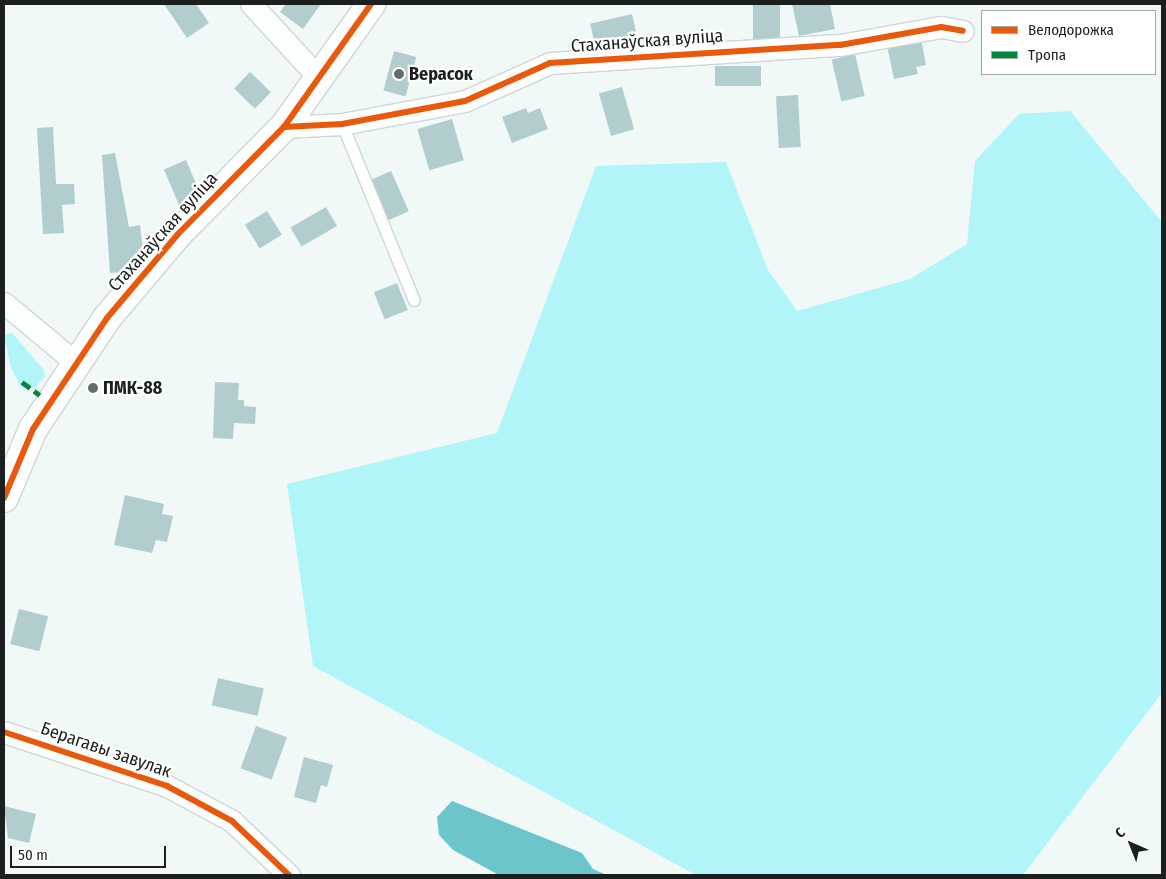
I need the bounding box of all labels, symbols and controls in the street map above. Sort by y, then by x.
legend [981,10,1156,75]
text: Велодорожка [1028,21,1114,39]
street label: Стаханаўская вуліца [570,25,724,57]
text: Тропа [1028,46,1066,64]
place label: Верасок [409,63,473,85]
marker: Верасок [393,68,405,80]
street label: Стаханаўская вуліца [104,168,222,296]
place label: ПМК-88 [103,377,162,399]
marker: ПМК-88 [87,382,99,394]
street label: Берагавы завулак [38,718,174,782]
north arrow [1106,819,1156,869]
text: С [1112,824,1129,842]
scale bar [12,836,169,868]
text: 50 m [18,846,48,864]

